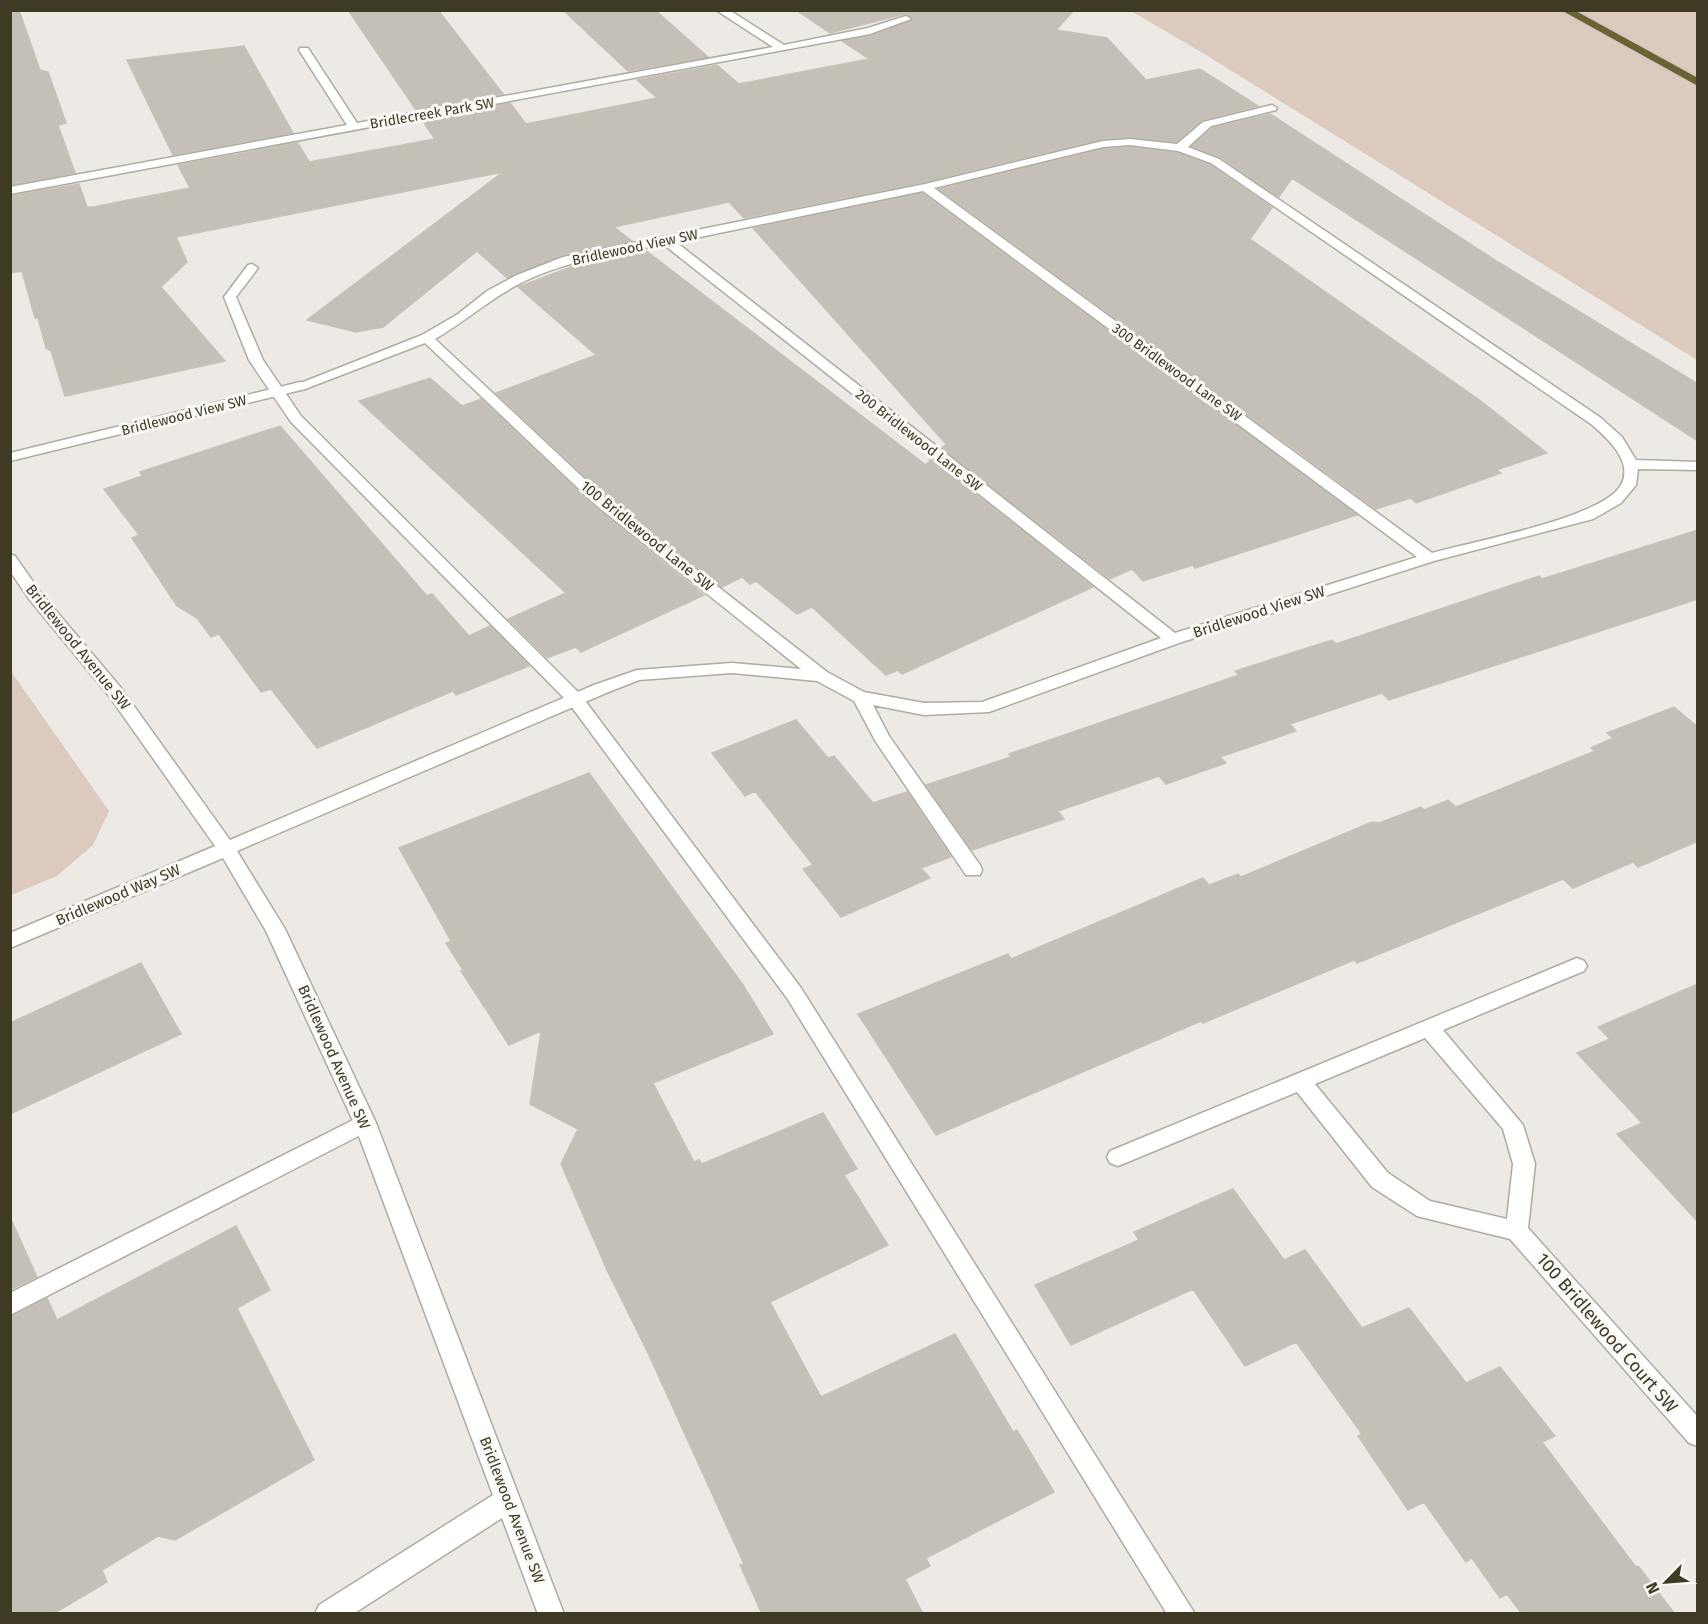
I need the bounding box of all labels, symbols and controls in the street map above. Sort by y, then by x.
street label: Bridlecreek Park SW [369,94,496,133]
street label: Bridlewood View SW [570,226,700,269]
street label: 300 Bridlewood Lane SW [1109,320,1245,425]
street label: 200 Bridlewood Lane SW [852,386,986,495]
street label: Bridlewood View SW [120,392,249,439]
street label: 100 Bridlewood Lane SW [577,477,718,596]
street label: Bridlewood Avenue SW [22,581,134,714]
street label: Bridlewood View SW [1191,582,1328,642]
street label: Bridlewood Way SW [53,860,184,929]
street label: Bridlewood Avenue SW [294,982,374,1132]
street label: 100 Bridlewood Court SW [1532,1249,1682,1417]
street label: Bridlewood Avenue SW [476,1434,549,1587]
north arrow [1636,1552,1696,1612]
text: N [1642,1579,1664,1597]

